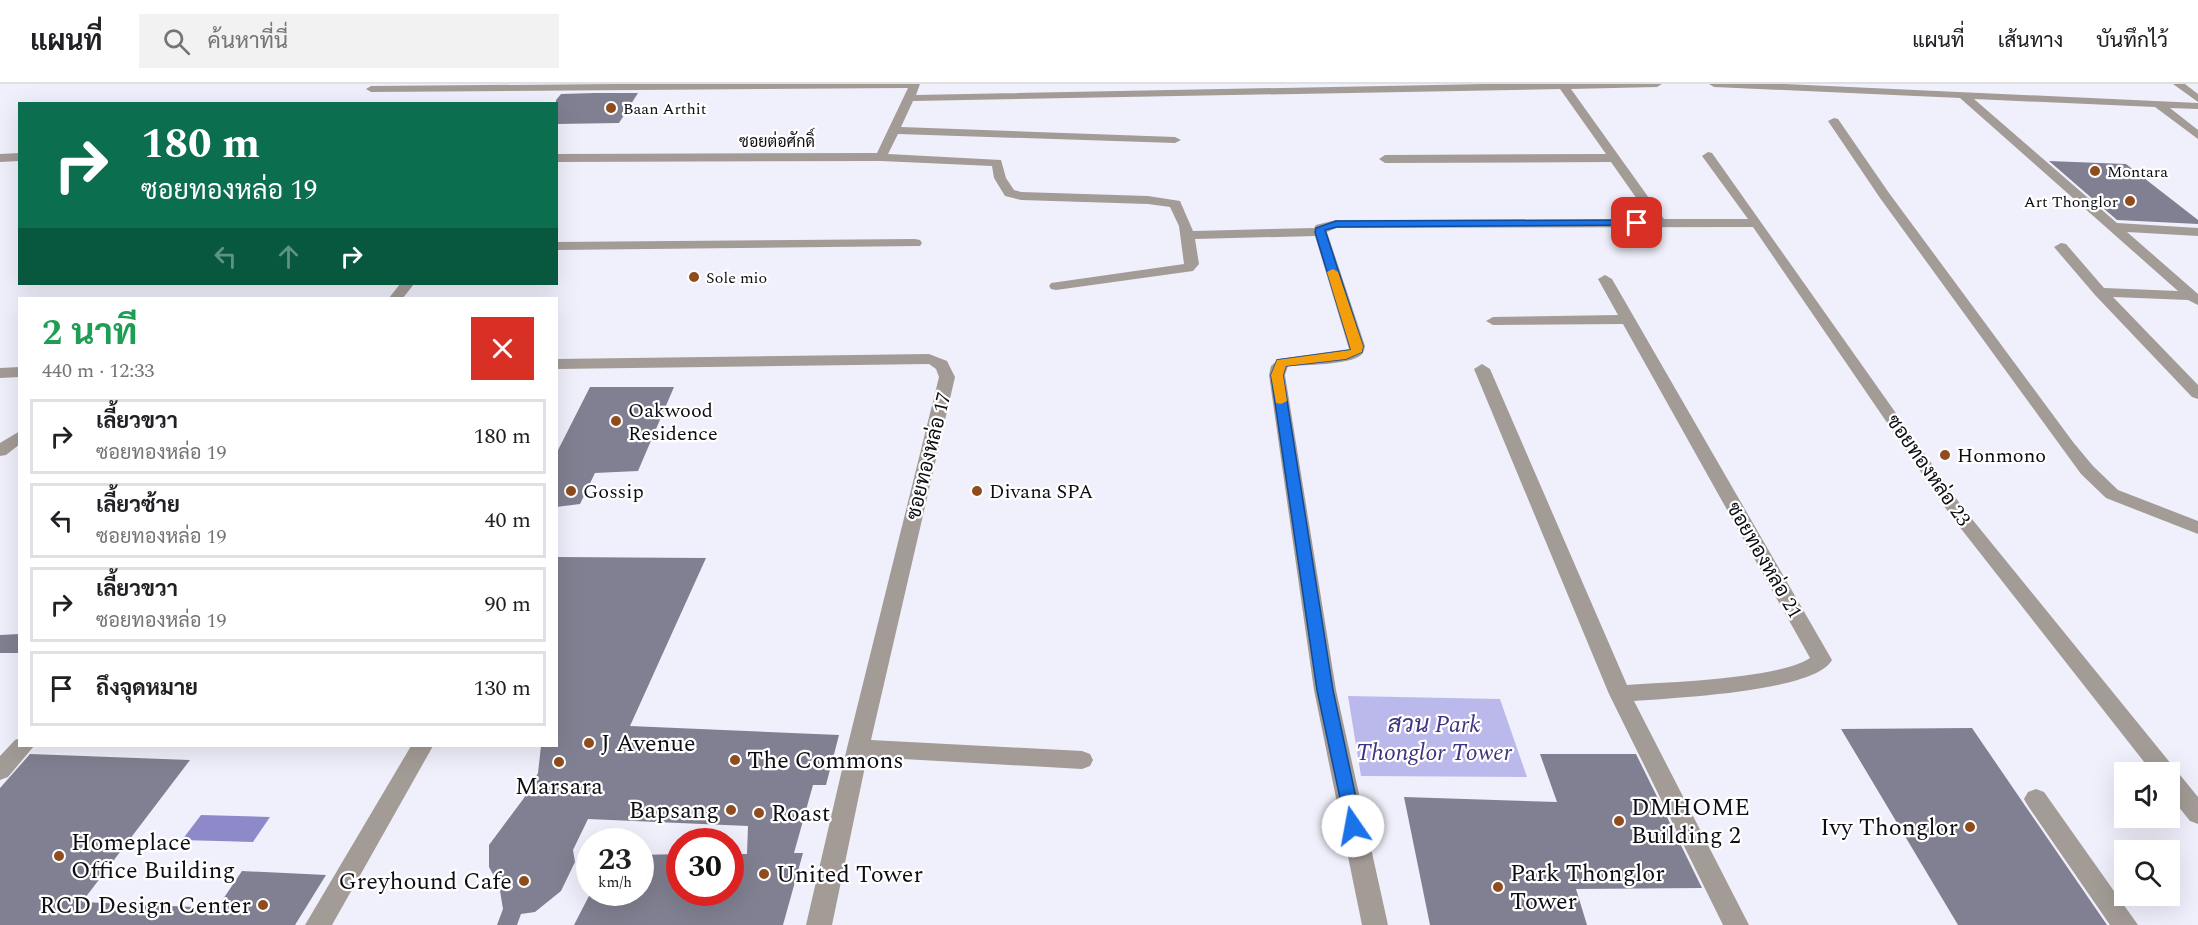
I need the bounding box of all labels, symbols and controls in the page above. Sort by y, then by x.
search box [139,14,559,68]
text: แผนที่ [30,20,103,63]
icon: search [160,25,193,58]
text: ค้นหาที่นี่ [208,25,288,58]
text: แผนที่ [1912,25,1965,57]
text: เส้นทาง [1998,25,2063,57]
text: บันทึกไว้ [2096,25,2168,57]
place label: Baan Arthit [623,97,707,121]
marker: Baan Arthit [604,101,618,115]
text: 180 m [141,113,260,176]
icon: right [42,126,120,204]
street label: ซอยต่อศักดิ์ [739,127,815,154]
place label: Montara [2107,160,2168,184]
marker: Montara [2088,164,2102,178]
text: ซอยทองหล่อ 19 [141,170,317,212]
place label: Art Thonglor [2024,190,2118,214]
marker: Art Thonglor [2123,194,2137,208]
pin [1611,197,1662,248]
icon: arrive [1620,206,1653,239]
icon: left [209,240,242,273]
icon: ahead [272,240,305,273]
icon: right [335,240,368,273]
place label: Sole mio [706,266,767,290]
marker: Sole mio [687,270,701,284]
text: 2 นาที [42,306,137,361]
button: close [471,317,534,380]
text: 440 m · 12:33 [42,356,154,386]
street label: ซอยทองหล่อ 17 [899,389,959,523]
place label: Oakwood Residence [628,396,718,449]
text: เลี้ยวขวา [96,405,178,438]
street label: ซอยทองหล่อ 23 [1878,409,1978,533]
marker: Oakwood Residence [609,414,623,428]
icon: right [45,420,78,453]
text: 180 m [474,420,531,453]
text: ซอยทองหล่อ 19 [96,438,227,468]
place label: Honmono [1957,441,2046,471]
marker: Honmono [1938,448,1952,462]
place label: Gossip [583,477,644,507]
place label: Divana SPA [989,477,1093,507]
marker: Gossip [564,484,578,498]
marker: Divana SPA [970,484,984,498]
text: เลี้ยวซ้าย [96,489,180,522]
street label: ซอยทองหล่อ 21 [1719,496,1810,625]
icon: left [45,504,78,537]
text: 40 m [485,504,531,537]
text: ซอยทองหล่อ 19 [96,522,227,552]
text: เลี้ยวขวา [96,573,178,606]
icon: right [45,588,78,621]
text: 90 m [485,588,531,621]
text: ซอยทองหล่อ 19 [96,606,227,636]
icon: arrive [45,672,78,705]
text: ถึงจุดหมาย [96,672,198,705]
text: 130 m [474,672,531,705]
park label: สวน Park Thonglor Tower [1356,707,1513,771]
place label: J Avenue [601,726,696,762]
marker: J Avenue [582,736,596,750]
place label: The Commons [747,743,904,779]
marker: The Commons [728,753,742,767]
marker: Marsara [552,755,566,769]
map controls [2114,762,2180,906]
button: sound [2114,762,2180,828]
place label: Marsara [515,769,603,805]
place label: DMHOME Building 2 [1631,790,1750,854]
place label: Bapsang [629,793,719,829]
position arrow [1321,794,1385,858]
place label: Roast [771,796,830,832]
marker: Bapsang [724,803,738,817]
marker: Roast [752,806,766,820]
place label: Ivy Thonglor [1820,810,1958,846]
marker: DMHOME Building 2 [1612,814,1626,828]
marker: Ivy Thonglor [1963,820,1977,834]
place label: Homeplace Office Building [71,825,235,889]
speed limit sign: 30 [666,828,744,906]
text: 23 [598,837,632,883]
button: search [2114,840,2180,906]
marker: Homeplace Office Building [52,849,66,863]
place label: Park Thonglor Tower [1510,856,1665,920]
place label: United Tower [776,857,923,893]
place label: Greyhound Cafe [338,864,512,900]
marker: United Tower [757,867,771,881]
text: km/h [598,871,632,894]
marker: Greyhound Cafe [517,874,531,888]
marker: Park Thonglor Tower [1491,880,1505,894]
place label: RCD Design Center [40,888,251,924]
marker: RCD Design Center [256,898,270,912]

